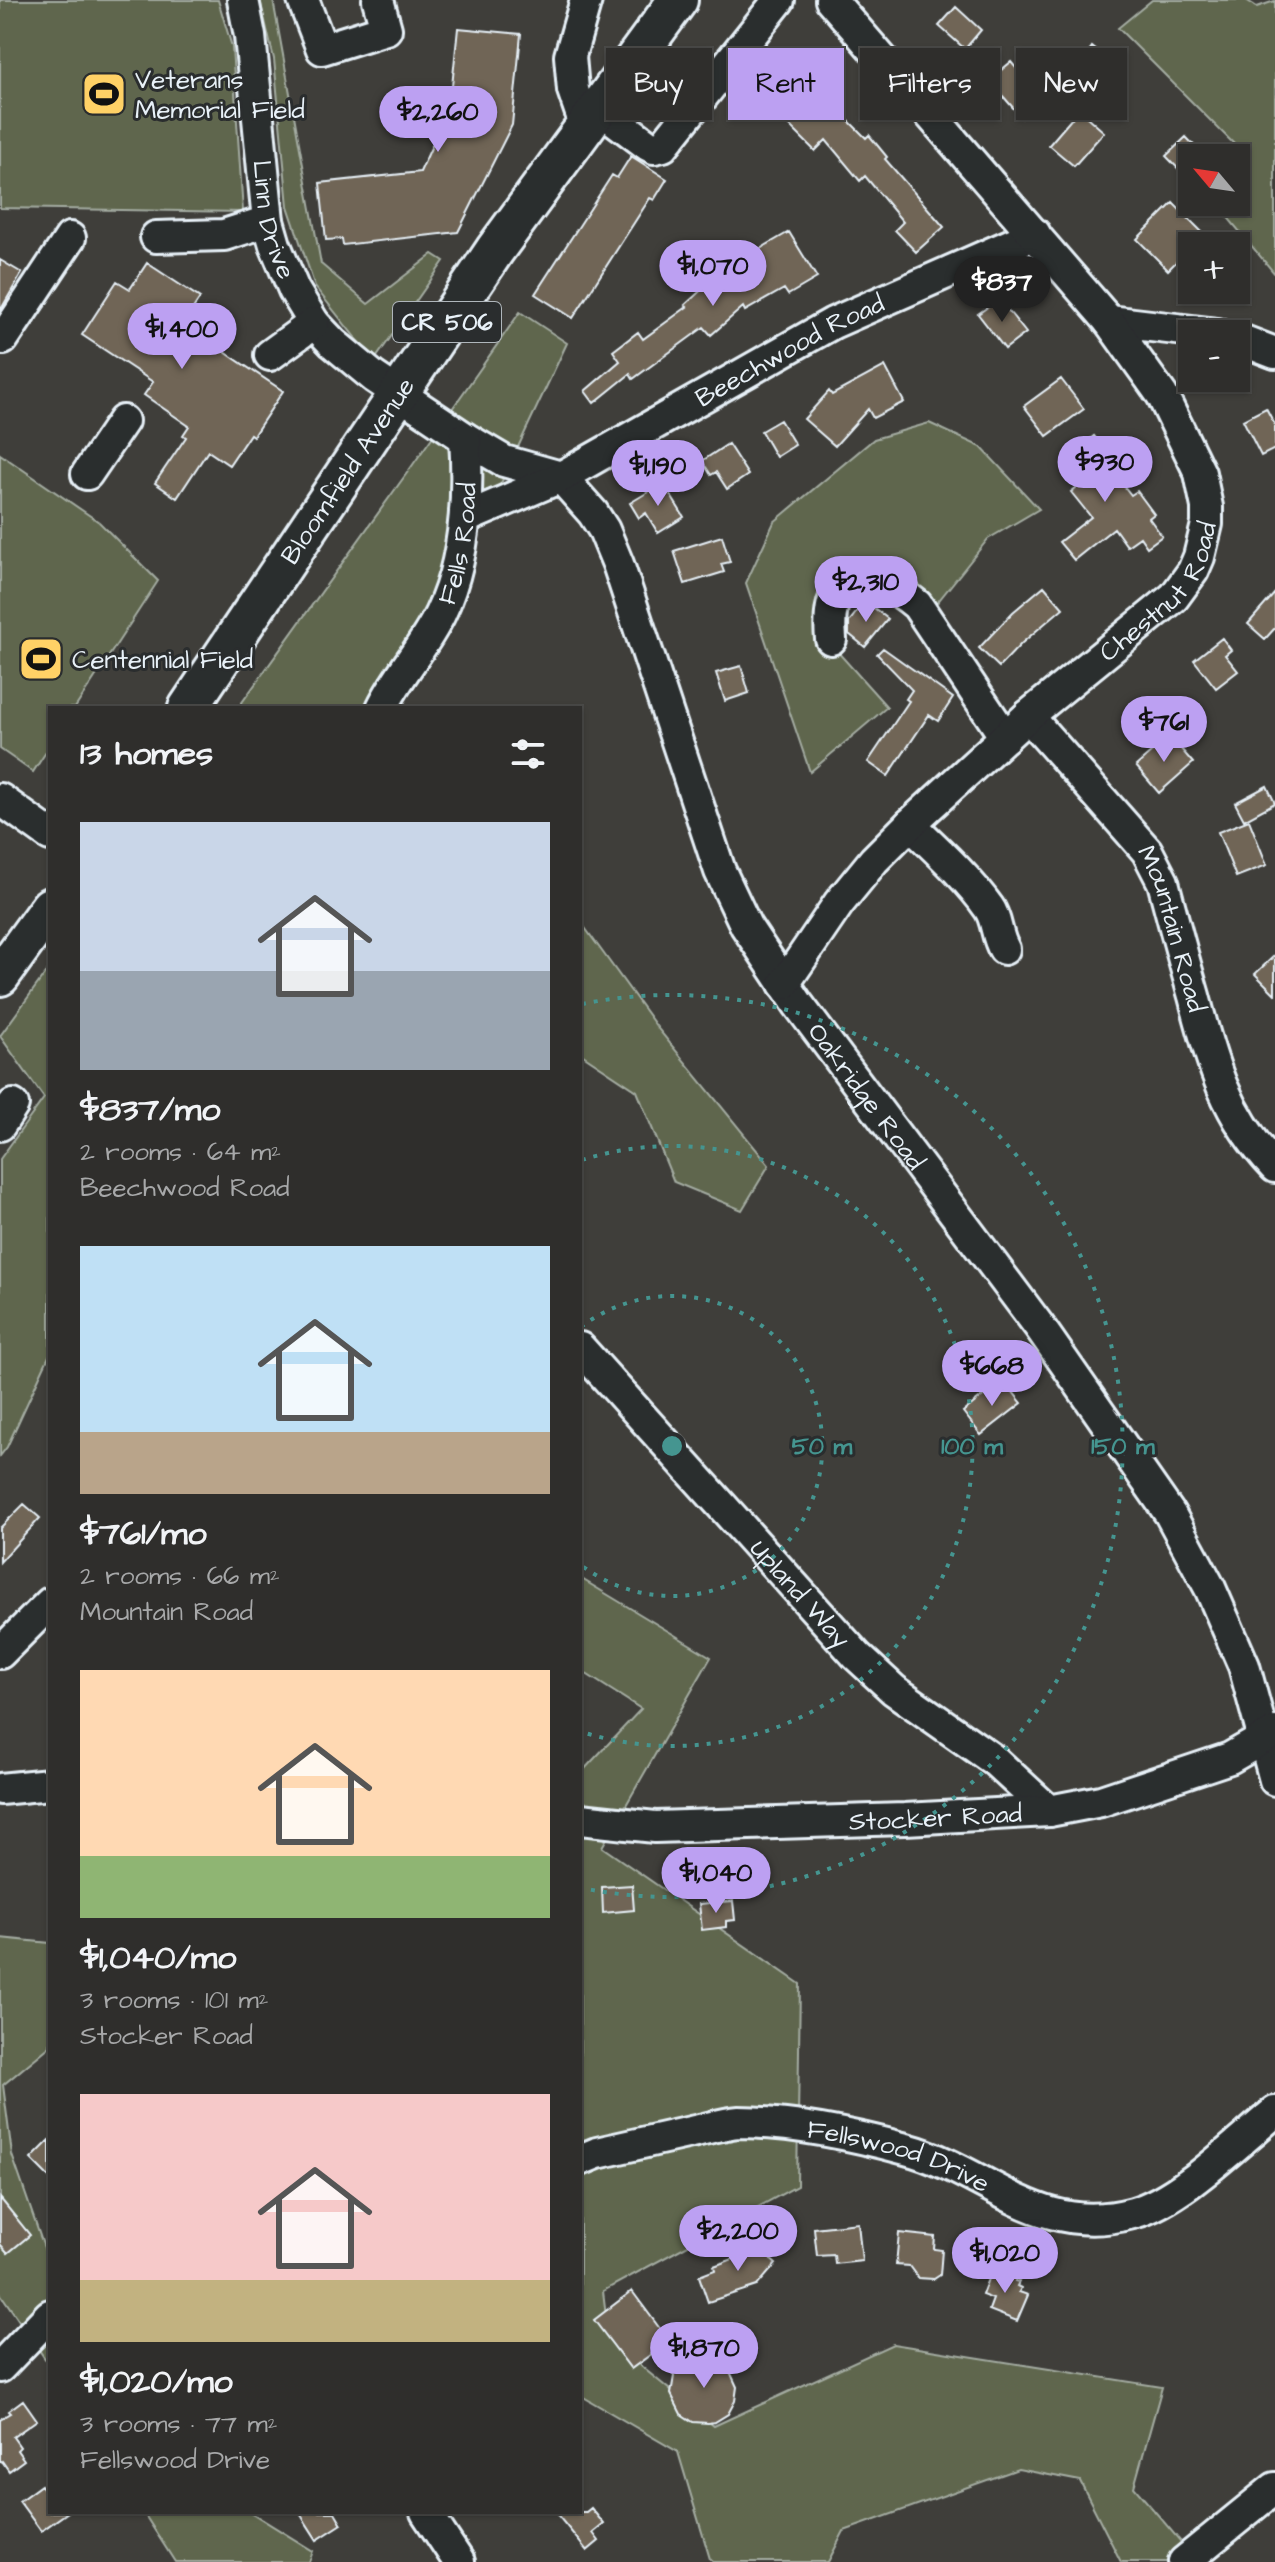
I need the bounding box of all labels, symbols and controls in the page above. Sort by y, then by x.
chip: Buy [606,48,712,120]
chip: Rent [728,48,844,120]
chip: Filters [860,48,1000,120]
chip: New [1016,48,1127,120]
place label: Veterans Memorial Field [135,62,305,128]
sports icon: Veterans Memorial Field [80,70,128,118]
pin: $2,260 [373,86,503,154]
text: $2,260 [397,94,479,130]
north arrow [1178,144,1250,216]
map controls [1178,144,1250,392]
street label: Linn Drive [243,159,304,285]
button: + [1178,232,1250,304]
pin: $1,070 [648,240,778,308]
text: $1,070 [677,248,749,284]
pin: $837 [955,256,1049,324]
text: $837 [972,264,1032,300]
street label: Beechwood Road [689,286,890,416]
road number: CR 506 [393,302,501,342]
pin: $1,400 [117,303,247,371]
text: $1,400 [146,311,218,347]
button: − [1178,320,1250,392]
street label: Bloomfield Avenue [272,370,424,572]
pin: $930 [1058,436,1152,504]
pin: $1,190 [593,440,723,508]
text: $930 [1076,444,1134,480]
text: $1,190 [630,448,686,484]
street label: Fells Road [429,482,485,610]
street label: Chestnut Road [1092,518,1226,670]
pin: $2,310 [801,556,931,624]
text: $2,310 [833,564,899,600]
sports icon: Centennial Field [17,635,65,683]
place label: Centennial Field [72,642,253,678]
pin: $761 [1117,696,1211,764]
text: $761 [1139,704,1189,740]
text: 13 homes [80,730,213,778]
icon: filters [506,732,550,776]
street label: Mountain Road [1128,839,1214,1016]
icon: home [243,874,387,1018]
street label: Oakridge Road [799,1015,933,1178]
text: $837/mo [80,1086,220,1134]
text: 2 rooms · 64 m² [80,1134,281,1170]
text: Beechwood Road [80,1170,290,1206]
icon: home [243,1298,387,1442]
pin: $668 [945,1340,1039,1408]
text: $668 [960,1348,1024,1384]
text: 50 m [792,1430,853,1464]
text: 100 m [941,1430,1003,1464]
text: 150 m [1091,1430,1155,1464]
centre of rings [658,1432,686,1460]
text: $761/mo [80,1510,207,1558]
street label: Upland Way [741,1532,858,1658]
text: 2 rooms · 66 m² [80,1558,280,1594]
text: Mountain Road [80,1594,253,1630]
icon: home [243,1722,387,1866]
street label: Stocker Road [848,1796,1023,1840]
pin: $1,040 [651,1847,781,1915]
text: $1,040 [680,1855,752,1891]
text: $1,040/mo [80,1934,236,1982]
text: 3 rooms · 101 m² [80,1982,268,2018]
text: Stocker Road [80,2018,253,2054]
street label: Fellswood Drive [805,2111,996,2202]
icon: home [243,2146,387,2290]
pin: $2,200 [673,2205,803,2273]
text: $2,200 [697,2213,779,2249]
pin: $1,020 [940,2227,1070,2295]
text: $1,020 [970,2235,1040,2271]
pin: $1,870 [639,2322,769,2390]
text: $1,870 [668,2330,740,2366]
text: $1,020/mo [80,2358,233,2406]
text: 3 rooms · 77 m² [80,2406,277,2442]
text: Fellswood Drive [80,2442,270,2478]

